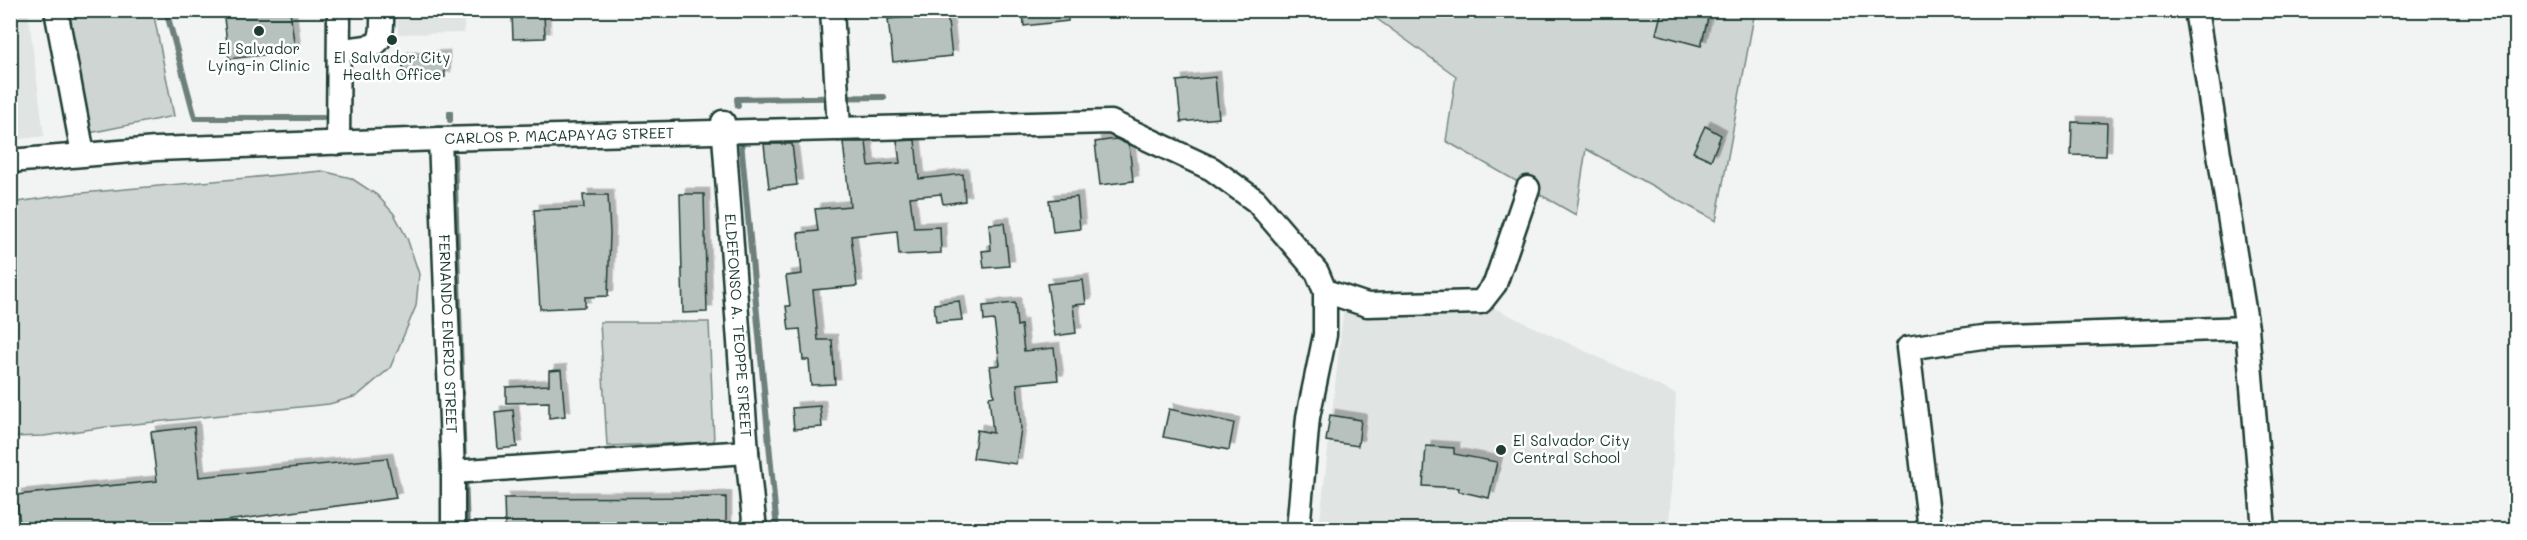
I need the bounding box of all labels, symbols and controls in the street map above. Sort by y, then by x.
marker: El Salvador Lying-in Clinic [252,24,266,38]
marker: El Salvador City Health Office [385,33,399,47]
place label: El Salvador Lying-in Clinic [208,38,310,75]
place label: El Salvador City Health Office [334,47,450,84]
street label: CARLOS P. MACAPAYAG STREET [444,122,674,148]
street label: ELDEFONSO A. TEOPPE STREET [721,213,757,438]
street label: FERNANDO ENERIO STREET [435,234,462,434]
place label: El Salvador City Central School [1513,430,1630,467]
marker: El Salvador City Central School [1494,443,1508,457]

